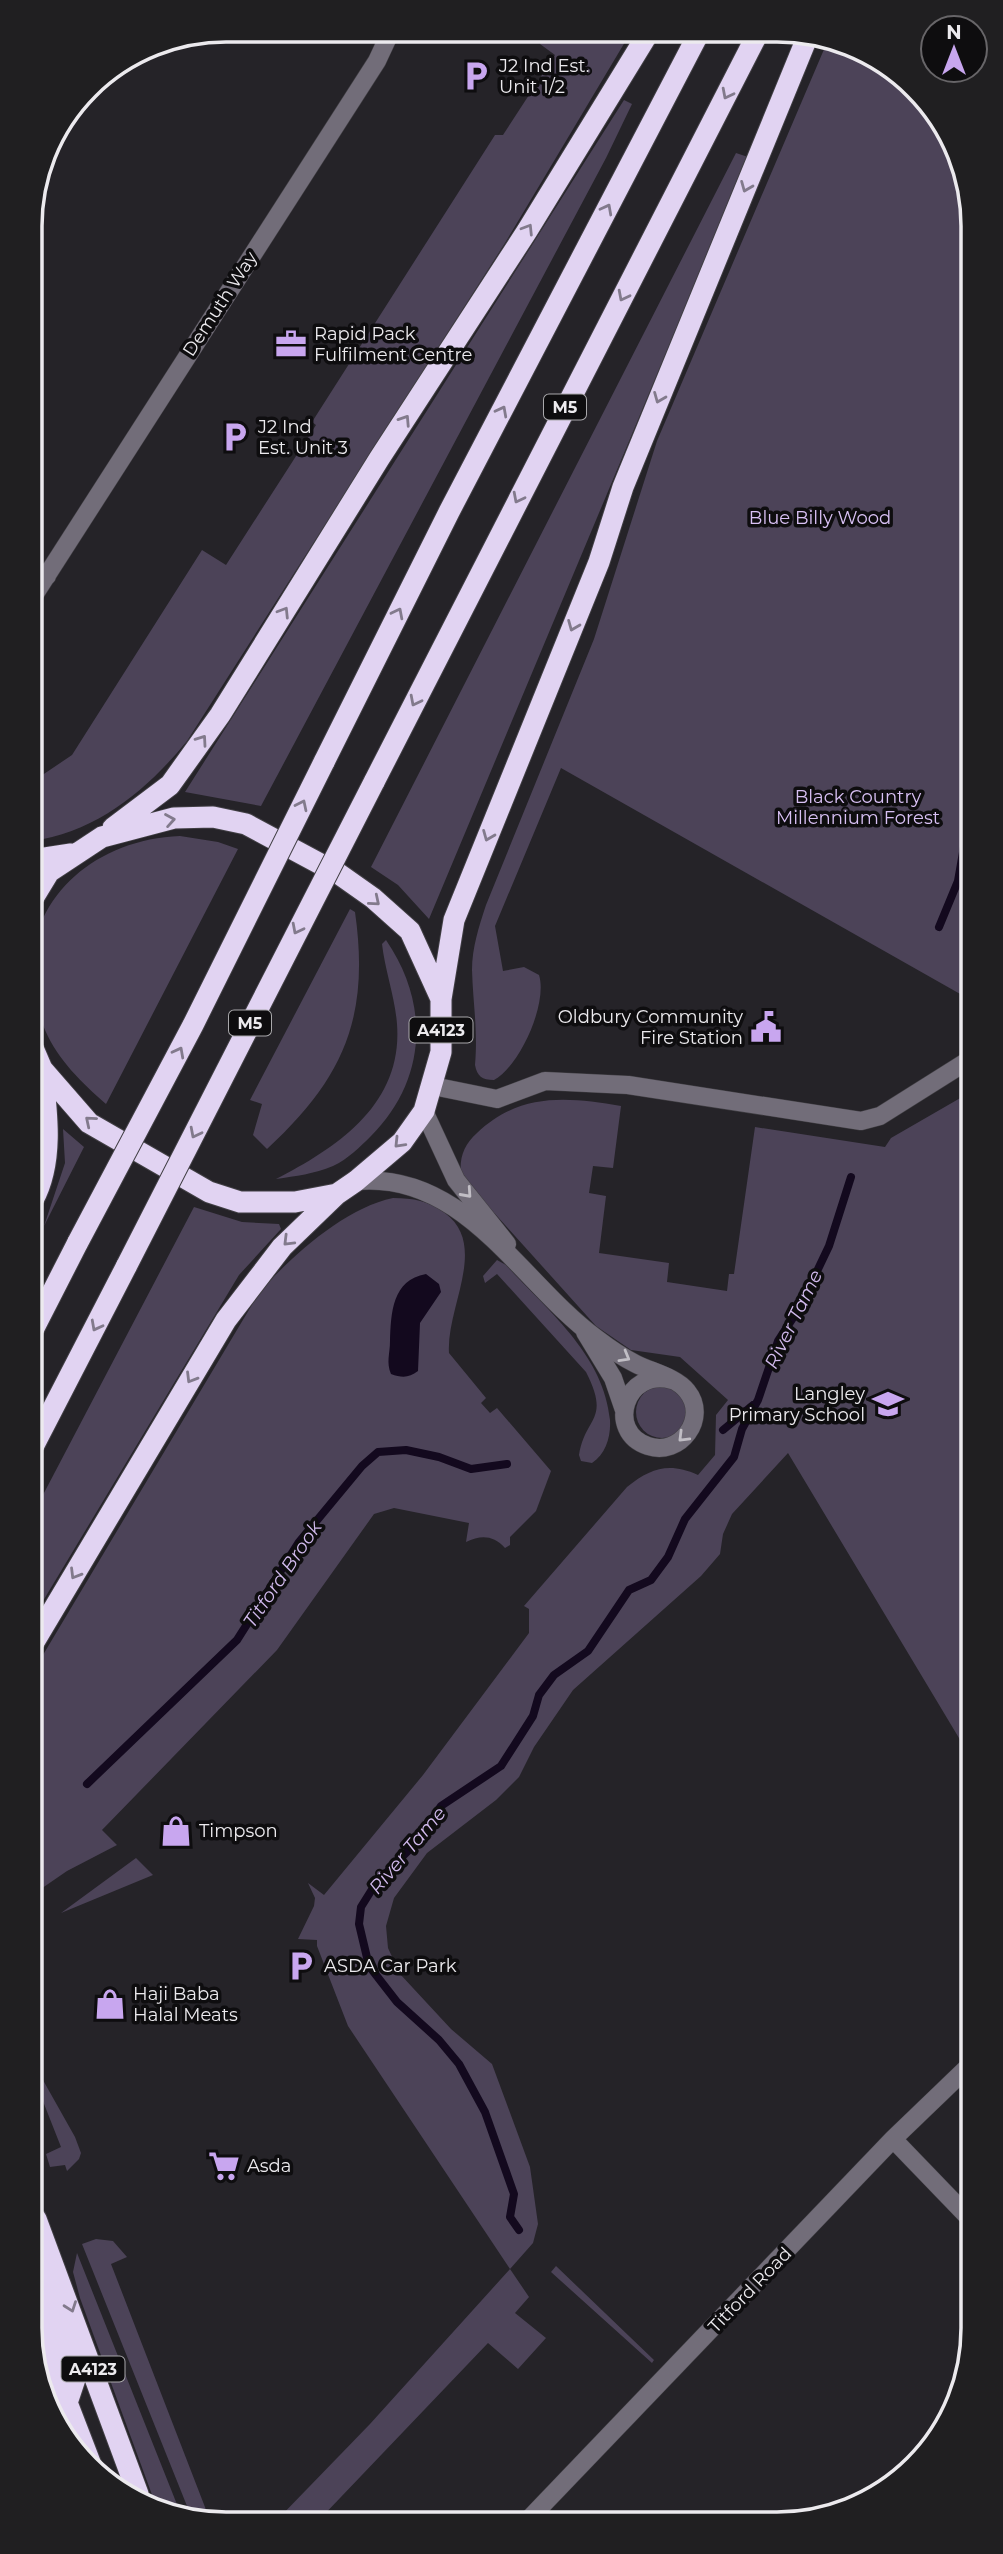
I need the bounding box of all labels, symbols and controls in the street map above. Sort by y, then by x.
north arrow [919,14,989,84]
text: N [946,21,962,44]
place label: J2 Ind Est. Unit 1/2 [498,55,589,98]
parking icon: J2 Ind Est. Unit 1/2 [459,59,493,93]
one-way arrow [722,87,735,99]
one-way arrow [740,180,754,192]
one-way arrow [599,204,613,216]
one-way arrow [520,223,533,236]
street label: Demuth Way [178,247,262,360]
one-way arrow [617,289,631,301]
place label: Rapid Pack Fulfilment Centre [314,323,473,366]
office icon: Rapid Pack Fulfilment Centre [274,327,308,361]
one-way arrow [654,391,668,403]
road number: M5 [544,394,586,420]
one-way arrow [494,406,507,418]
one-way arrow [396,414,409,427]
place label: J2 Ind Est. Unit 3 [257,416,348,459]
parking icon: J2 Ind Est. Unit 3 [218,420,252,454]
one-way arrow [513,491,527,503]
park label: Blue Billy Wood [749,507,891,529]
one-way arrow [275,607,288,620]
one-way arrow [390,608,404,620]
one-way arrow [568,619,582,631]
one-way arrow [410,694,424,706]
one-way arrow [194,735,206,748]
park label: Black Country Millennium Forest [776,786,940,829]
one-way arrow [294,799,308,812]
one-way arrow [164,813,176,828]
one-way arrow [482,830,496,842]
one-way arrow [366,893,379,905]
one-way arrow [292,922,306,934]
place label: Oldbury Community Fire Station [558,1006,743,1049]
road number: M5 [229,1010,271,1036]
public building icon: Oldbury Community Fire Station [749,1010,783,1044]
road number: A4123 [410,1018,472,1042]
one-way arrow [170,1047,184,1059]
one-way arrow [85,1117,97,1130]
one-way arrow [190,1126,204,1138]
one-way arrow [394,1135,407,1148]
one-way arrow [459,1184,472,1197]
one-way arrow [284,1233,297,1246]
water label: River Tame [760,1266,827,1372]
one-way arrow [91,1319,104,1331]
one-way arrow [617,1349,630,1362]
one-way arrow [186,1371,199,1384]
place label: Langley Primary School [729,1383,865,1426]
school or university icon: Langley Primary School [871,1387,905,1421]
one-way arrow [678,1428,691,1441]
water label: Titford Brook [238,1516,327,1632]
one-way arrow [70,1566,83,1579]
water label: River Tame [364,1802,451,1899]
shop icon: Timpson [159,1814,193,1848]
place label: Timpson [199,1820,278,1842]
parking icon: ASDA Car Park [284,1949,318,1983]
place label: ASDA Car Park [324,1955,457,1977]
place label: Haji Baba Halal Meats [133,1983,238,2026]
shop icon: Haji Baba Halal Meats [93,1987,127,2021]
supermarket icon: Asda [207,2149,241,2183]
place label: Asda [247,2155,291,2177]
street label: Titford Road [704,2243,796,2337]
one-way arrow [62,2301,76,2313]
road number: A4123 [62,2356,124,2382]

